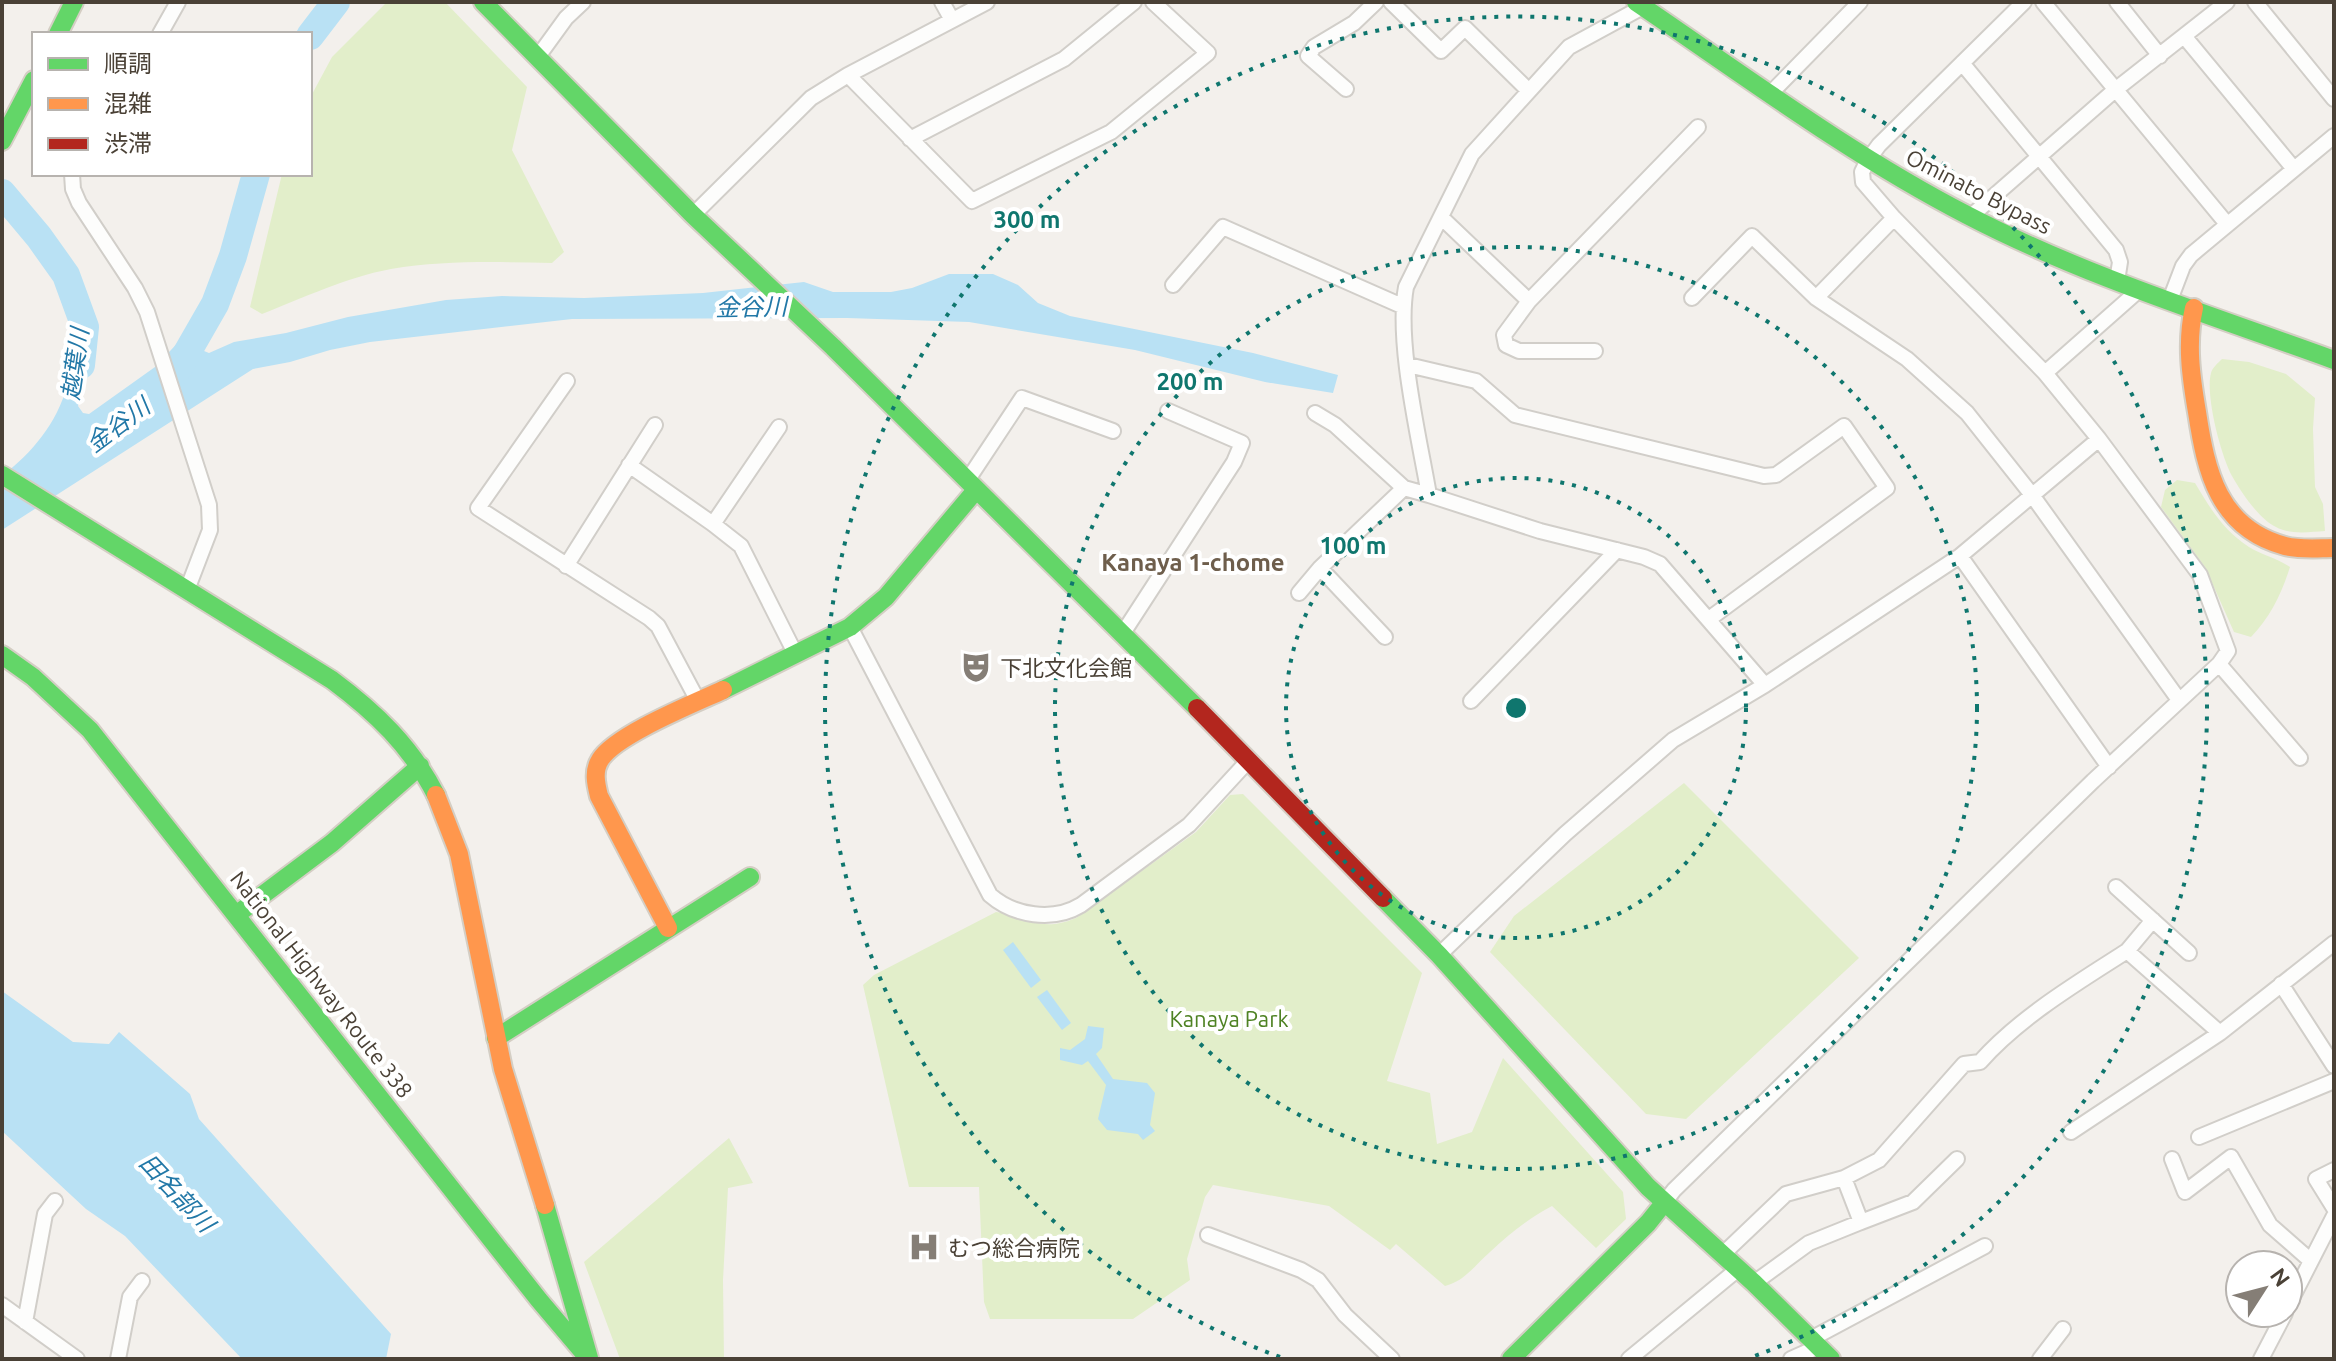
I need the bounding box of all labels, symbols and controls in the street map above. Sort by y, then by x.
legend [32,32,312,176]
text: 順調 [104,50,152,77]
text: 混雑 [104,90,152,117]
text: 渋滞 [104,130,152,157]
street label: Ominato Bypass [1902,144,2056,238]
text: 300 m [994,206,1060,233]
water label: 金谷川 [715,293,790,321]
water label: 越葉川 [57,324,94,402]
text: 200 m [1157,368,1223,395]
water label: 金谷川 [81,391,157,457]
text: 100 m [1320,532,1386,559]
district label: Kanaya 1-chome [1101,549,1285,576]
theatre icon: 下北文化会館 [959,650,993,684]
place label: 下北文化会館 [1000,655,1132,680]
centre of rings [1502,694,1530,722]
street label: National Highway Route 338 [226,866,418,1102]
park label: Kanaya Park [1169,1006,1289,1031]
water label: 田名部川 [134,1149,222,1240]
hospital icon: むつ総合病院 [907,1230,941,1264]
place label: むつ総合病院 [948,1235,1080,1260]
north arrow [2224,1249,2304,1329]
text: N [2266,1263,2296,1291]

